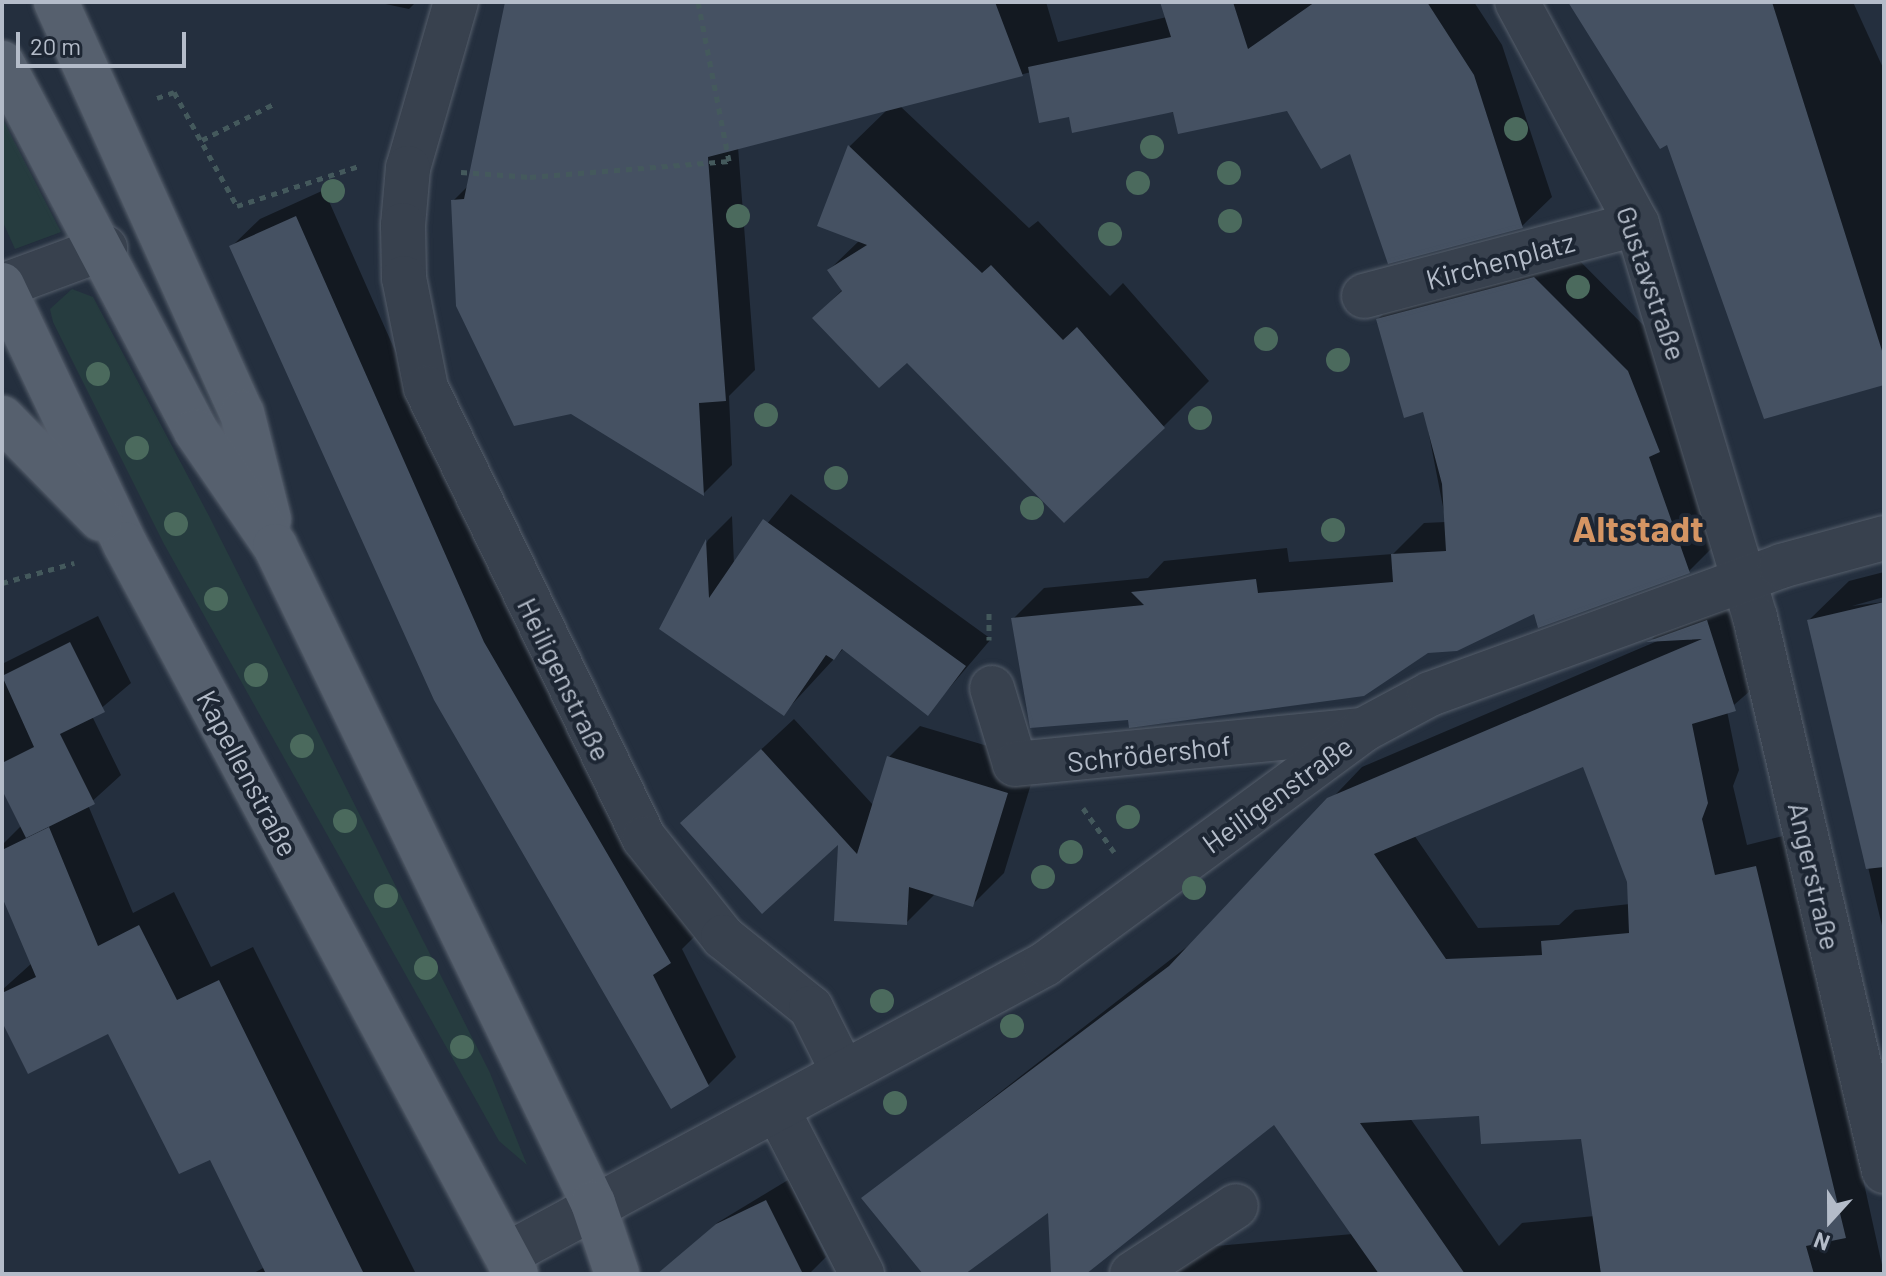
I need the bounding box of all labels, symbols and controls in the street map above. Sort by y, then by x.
scale bar [20,16,190,66]
text: 20 m [30,31,81,60]
street label: Gustavstraße [1610,201,1694,365]
street label: Kirchenplatz [1422,224,1578,296]
district label: Altstadt [1572,506,1704,550]
street label: Heiligenstraße [511,592,619,766]
street label: Kapellenstraße [190,684,306,862]
street label: Schrödershof [1065,728,1233,778]
street label: Heiligenstraße [1195,728,1359,860]
street label: Angerstraße [1782,799,1848,953]
north arrow [1790,1180,1870,1260]
text: N [1810,1228,1833,1257]

